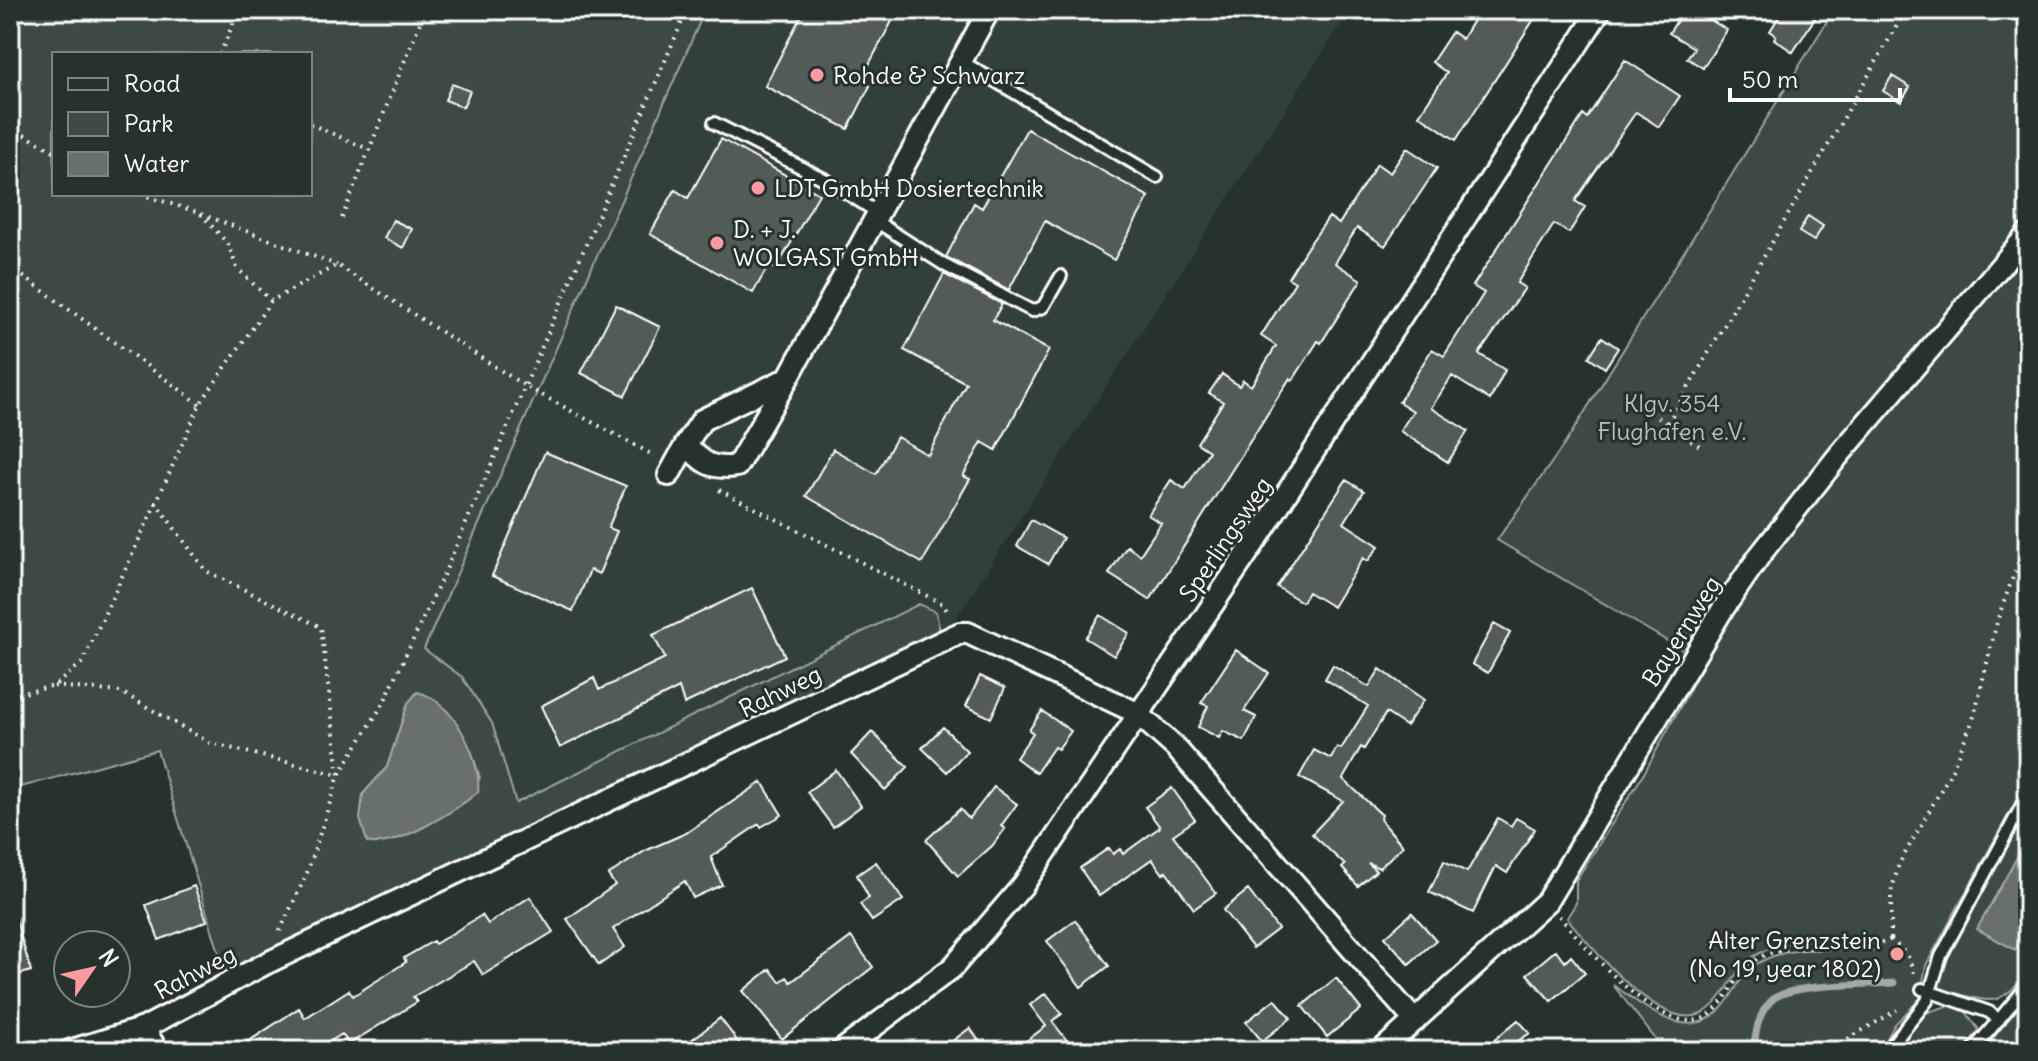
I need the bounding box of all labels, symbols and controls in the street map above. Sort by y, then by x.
legend [52,52,312,196]
scale bar [1730,52,1900,102]
place label: Rohde & Schwarz [833,60,1025,90]
text: 50 m [1742,64,1798,94]
marker: Rohde & Schwarz [808,66,826,84]
text: Road [124,68,180,98]
text: Park [124,108,174,138]
text: Water [124,148,189,178]
place label: LDT GmbH Dosiertechnik [774,173,1044,203]
marker: LDT GmbH Dosiertechnik [749,179,767,197]
place label: D. + J. WOLGAST GmbH [733,214,919,272]
marker: D. + J. WOLGAST GmbH [708,234,726,252]
park label: Klgv. 354 Flughafen e.V. [1597,388,1747,446]
street label: Sperlingsweg [1172,471,1278,607]
street label: Bayernweg [1635,570,1727,692]
street label: Rahweg [734,658,826,724]
place label: Alter Grenzstein (No 19, year 1802) [1690,925,1881,983]
north arrow [52,929,132,1009]
street label: Rahweg [149,938,241,1006]
text: N [93,944,124,972]
marker: Alter Grenzstein (No 19, year 1802) [1888,945,1906,963]

